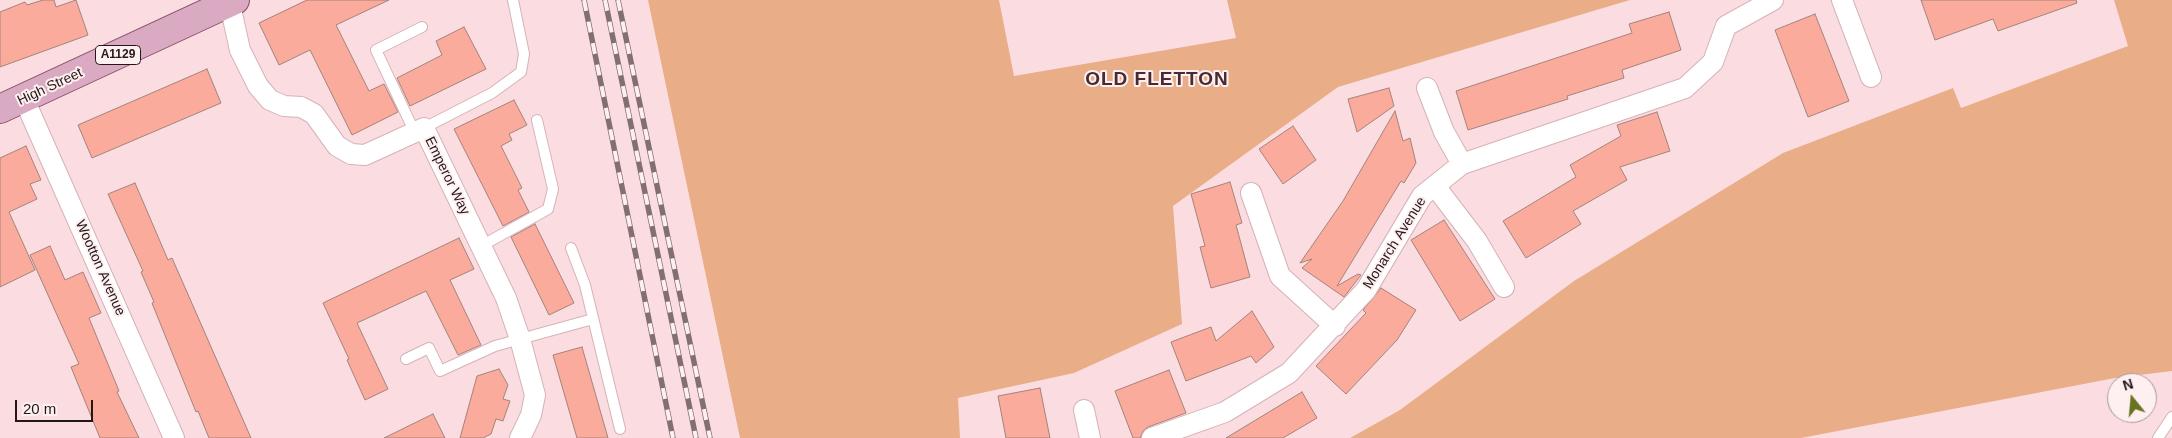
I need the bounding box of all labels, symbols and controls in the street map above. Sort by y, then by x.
road number: A1129 [96,46,140,64]
street label: High Street [15,65,85,109]
district label: OLD FLETTON [1084,69,1230,91]
street label: Emperor Way [421,134,473,218]
street label: Monarch Avenue [1360,194,1430,292]
street label: Wootton Avenue [71,218,129,318]
north arrow [2107,373,2157,423]
text: N [2121,375,2135,394]
scale bar [18,390,95,422]
text: 20 m [23,400,56,417]

